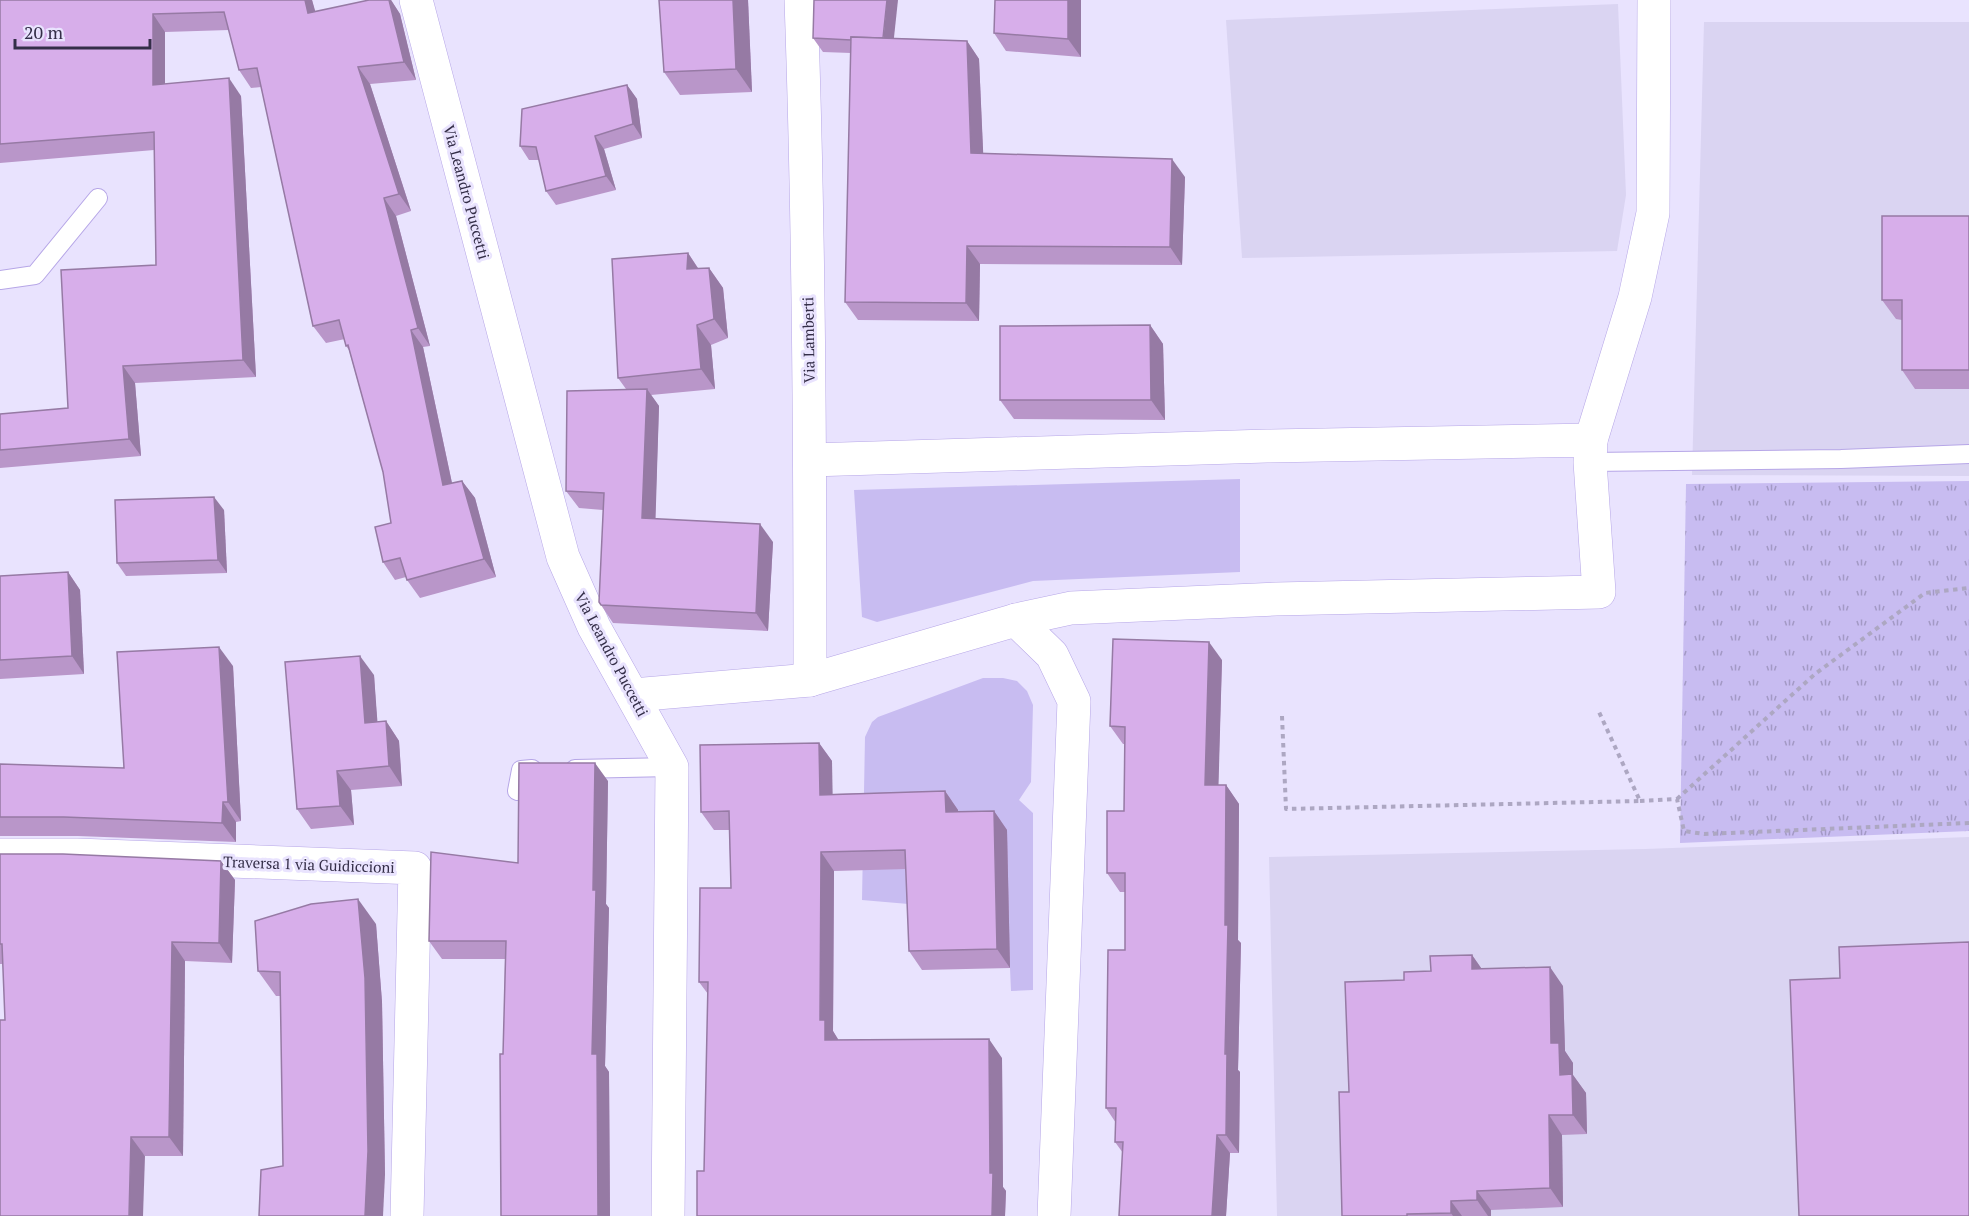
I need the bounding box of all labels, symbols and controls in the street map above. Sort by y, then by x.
scale bar [15,12,150,50]
text: 20 m [24,20,64,44]
street label: Via Leandro Puccetti [439,123,495,261]
street label: Via Lamberti [797,297,819,383]
street label: Via Leandro Puccetti [571,588,653,720]
street label: Traversa 1 via Guidiccioni [223,851,395,877]

